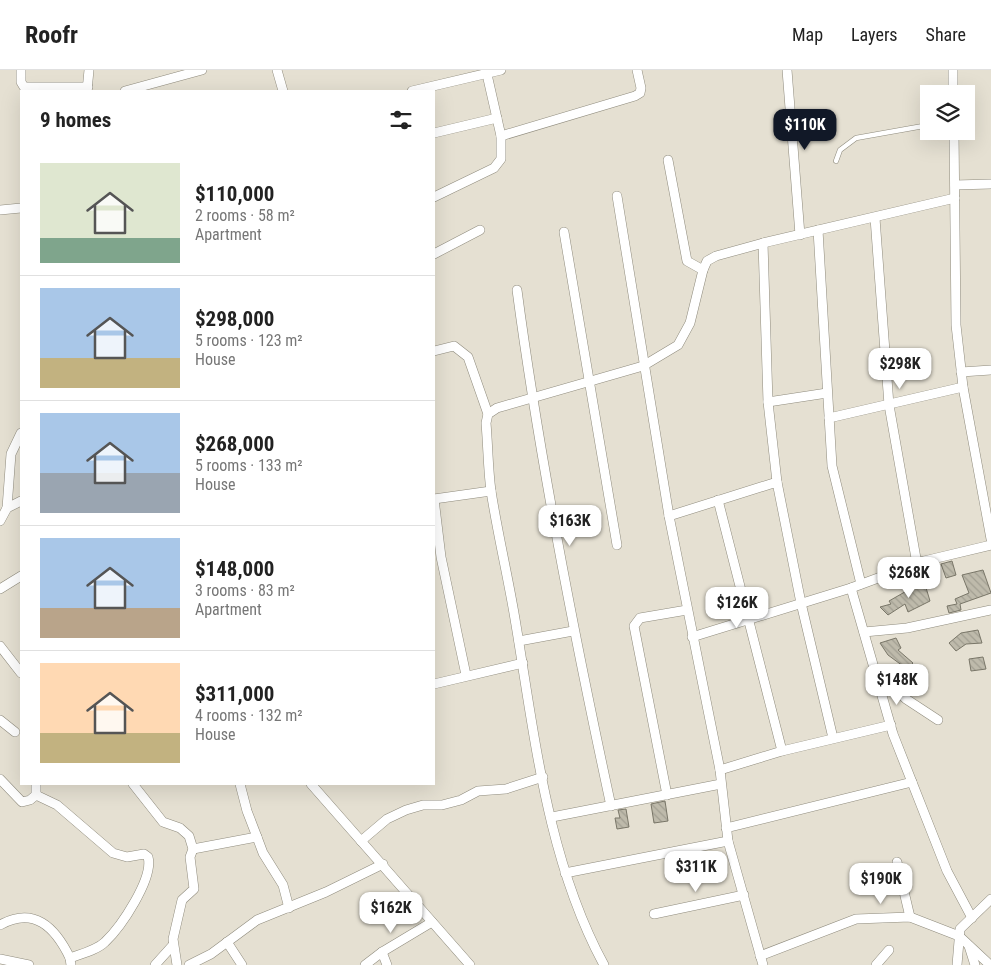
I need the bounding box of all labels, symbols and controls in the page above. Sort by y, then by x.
text: Roofr [25,21,78,49]
text: Map [792,24,823,45]
text: Layers [851,24,898,45]
text: Share [926,24,966,45]
map controls [920,85,975,140]
button: layers [920,85,975,140]
icon: filters [387,106,415,134]
text: 9 homes [40,108,111,132]
pin: $110K [770,108,840,151]
text: $110K [784,115,826,134]
text: $110,000 [195,182,274,206]
icon: home [80,183,140,243]
text: 2 rooms · 58 m² [195,206,295,225]
text: Apartment [195,225,262,244]
text: $298,000 [195,307,274,331]
icon: home [80,308,140,368]
text: 5 rooms · 123 m² [195,331,303,350]
pin: $298K [865,348,935,390]
text: House [195,350,235,369]
text: $298K [879,354,921,373]
text: $268,000 [195,432,274,456]
icon: home [80,433,140,493]
text: 5 rooms · 133 m² [195,456,303,475]
text: House [195,475,235,494]
pin: $163K [535,504,605,547]
text: $163K [549,511,591,530]
pin: $268K [874,556,944,599]
text: $148,000 [195,557,274,581]
icon: home [80,558,140,618]
text: $268K [888,563,930,582]
text: 3 rooms · 83 m² [195,581,295,600]
pin: $126K [702,586,772,629]
text: $126K [716,593,758,612]
text: Apartment [195,600,262,619]
pin: $148K [862,664,932,706]
text: $148K [876,670,918,689]
text: $311,000 [195,682,274,706]
icon: home [80,683,140,743]
text: 4 rooms · 132 m² [195,706,303,725]
text: House [195,725,235,744]
pin: $311K [661,850,731,893]
text: $311K [675,857,717,876]
pin: $190K [846,862,916,905]
text: $190K [860,869,902,888]
pin: $162K [356,892,426,934]
text: $162K [370,898,412,917]

